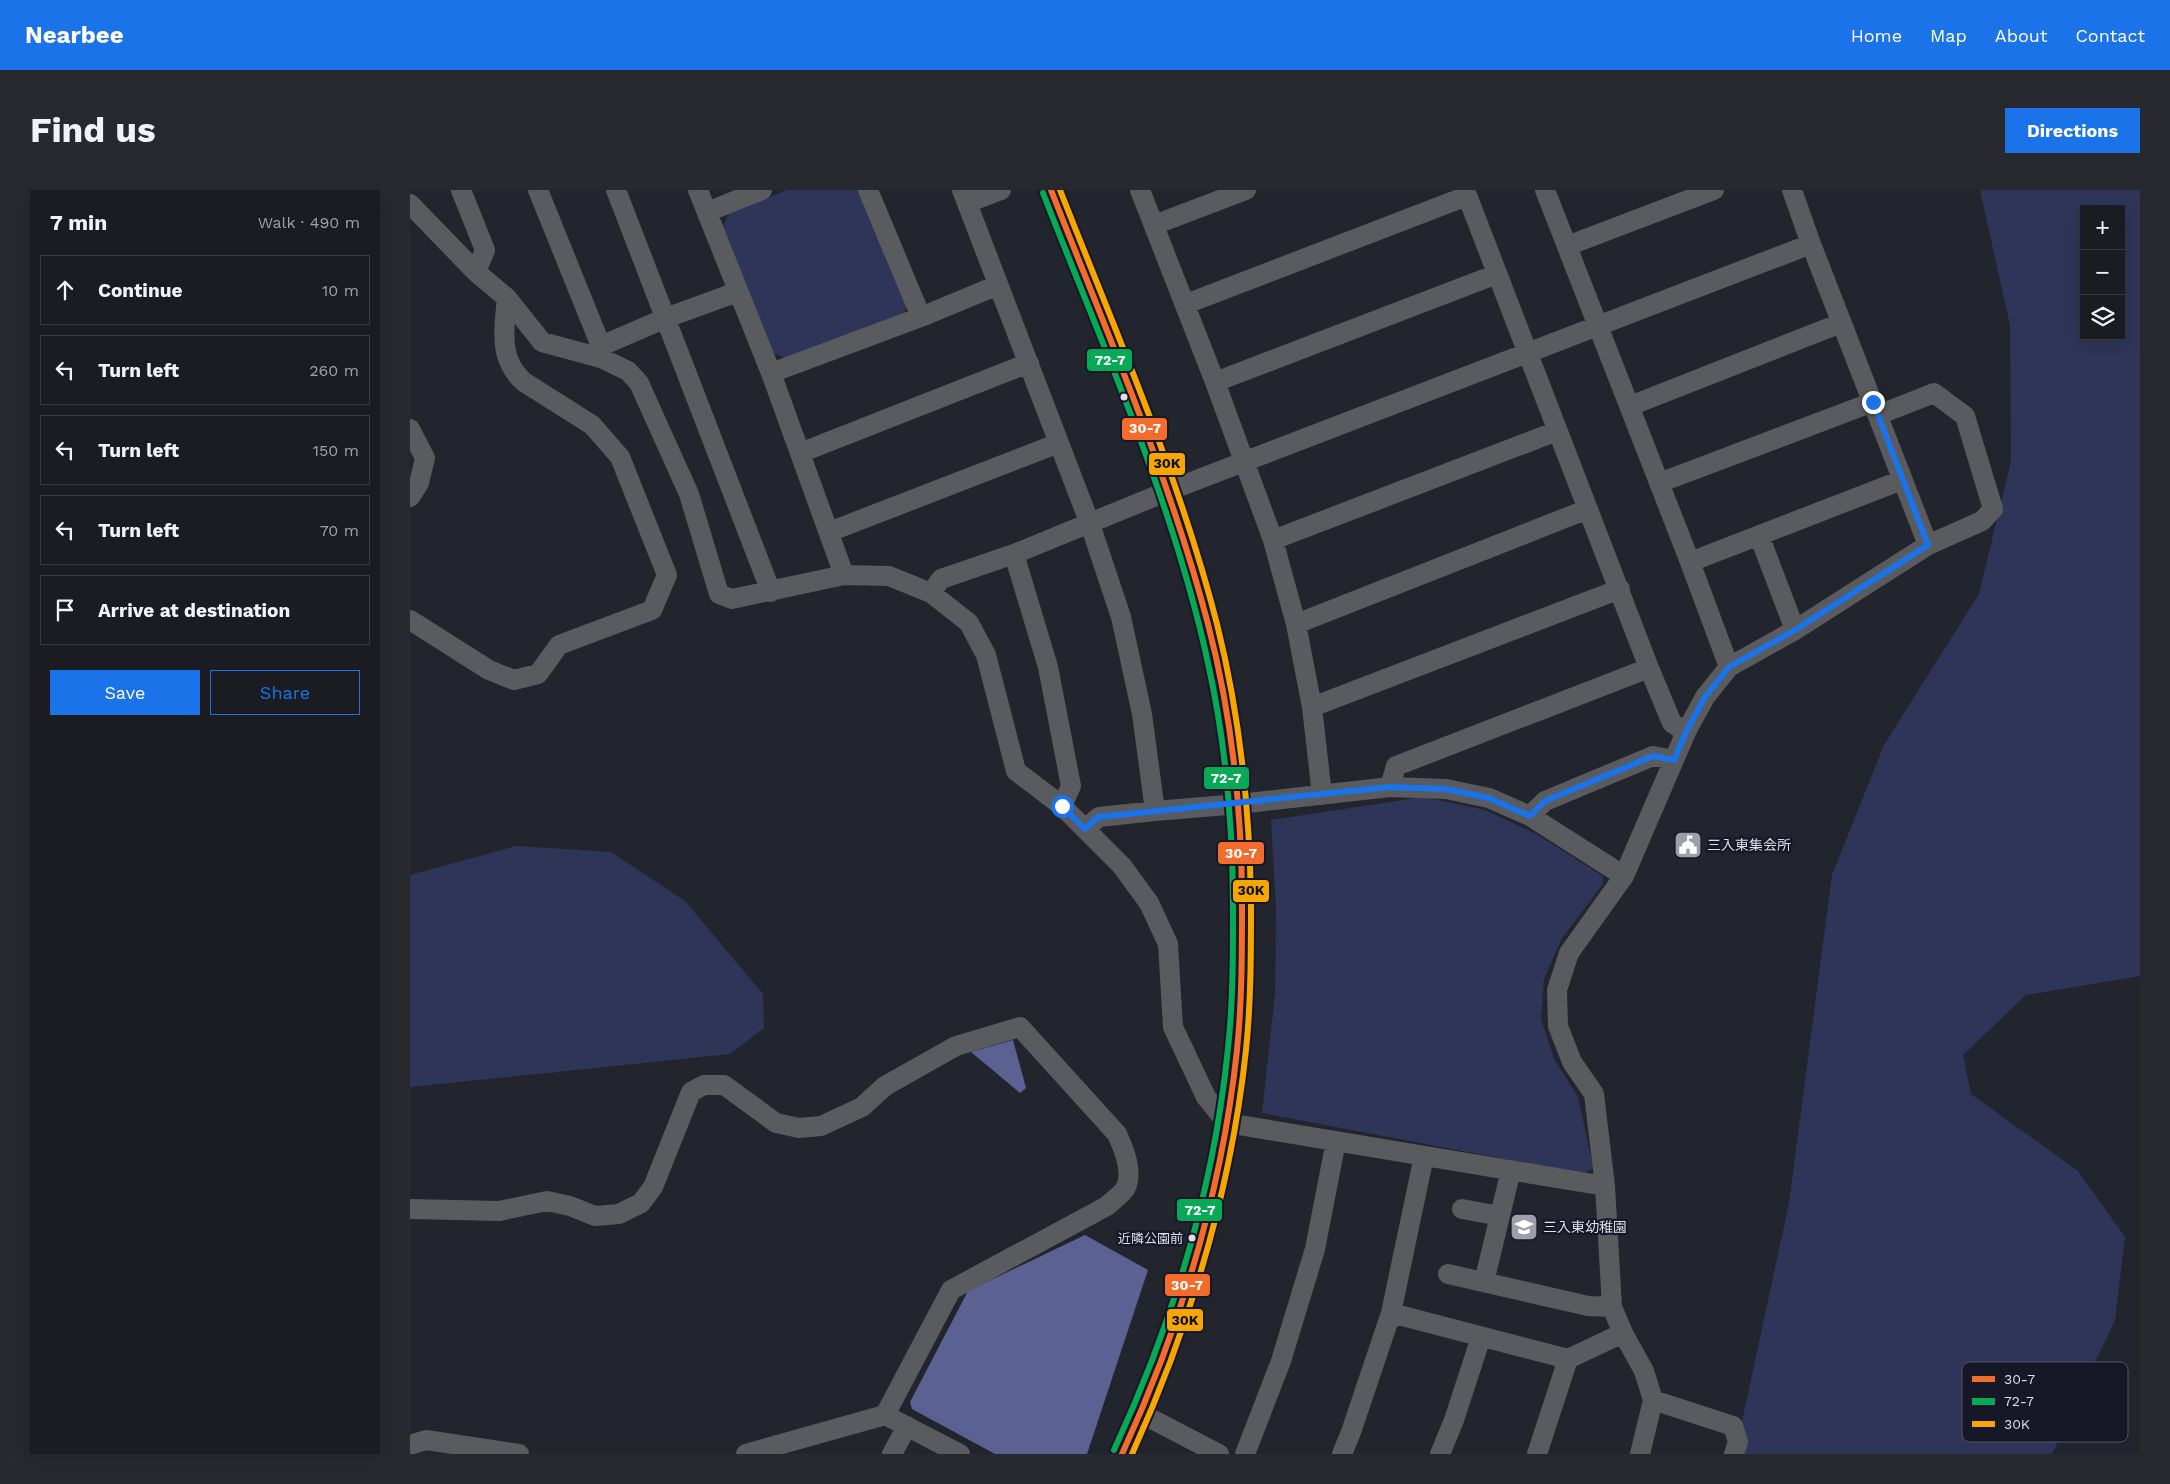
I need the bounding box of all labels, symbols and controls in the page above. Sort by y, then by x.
text: Nearbee [25,21,124,49]
text: Home [1851,25,1902,46]
text: Map [1930,25,1967,46]
text: About [1995,25,2047,46]
text: Contact [2075,25,2145,46]
button: Directions [2005,108,2140,153]
text: Find us [30,109,156,151]
map controls [2080,205,2125,340]
button: + [2080,205,2125,250]
text: 7 min [50,210,107,235]
text: Walk · 490 m [258,213,360,232]
button: − [2080,250,2125,295]
icon: ahead [51,276,79,304]
text: Continue [98,279,182,302]
text: 10 m [322,281,359,300]
button: layers [2080,295,2125,340]
line badge: 72-7 [1086,348,1133,372]
text: 72-7 [1094,352,1126,368]
icon: left [51,356,79,384]
text: Turn left [98,359,179,382]
text: 260 m [309,361,359,380]
route end [1862,391,1885,414]
unlabelled marker [1119,392,1129,402]
line badge: 30-7 [1121,417,1168,441]
text: 30-7 [1129,420,1161,436]
icon: left [51,436,79,464]
text: Turn left [98,439,179,462]
text: 150 m [313,441,359,460]
line badge: 30K [1148,452,1186,476]
text: 30K [1153,455,1181,471]
icon: left [51,516,79,544]
text: Turn left [98,519,179,542]
text: 70 m [320,521,359,540]
icon: arrive [51,596,79,624]
text: Arrive at destination [98,599,290,622]
button: Save [50,670,200,715]
button: Share [210,670,360,715]
line badge: 72-7 [1203,766,1250,790]
text: 72-7 [1210,770,1242,786]
route start [1051,795,1074,818]
public building icon: 三入東集会所 [1673,830,1703,860]
place label: 三入東集会所 [1707,837,1791,853]
line badge: 30-7 [1217,841,1265,865]
text: 30-7 [1225,845,1257,861]
line badge: 30K [1232,879,1270,903]
text: 30K [1237,882,1265,898]
line badge: 72-7 [1176,1198,1223,1222]
text: 72-7 [1184,1202,1216,1218]
school or university icon: 三入東幼稚園 [1509,1212,1539,1242]
place label: 三入東幼稚園 [1543,1219,1627,1235]
place label: 近隣公園前 [1118,1231,1183,1246]
marker: 近隣公園前 [1187,1233,1197,1243]
line badge: 30-7 [1164,1273,1211,1297]
text: 30-7 [1171,1277,1203,1293]
line badge: 30K [1166,1308,1204,1332]
text: 30K [1171,1312,1199,1328]
legend [1962,1362,2128,1442]
text: 30-7 [2004,1371,2035,1387]
text: 72-7 [2004,1393,2034,1409]
text: 30K [2004,1416,2030,1432]

